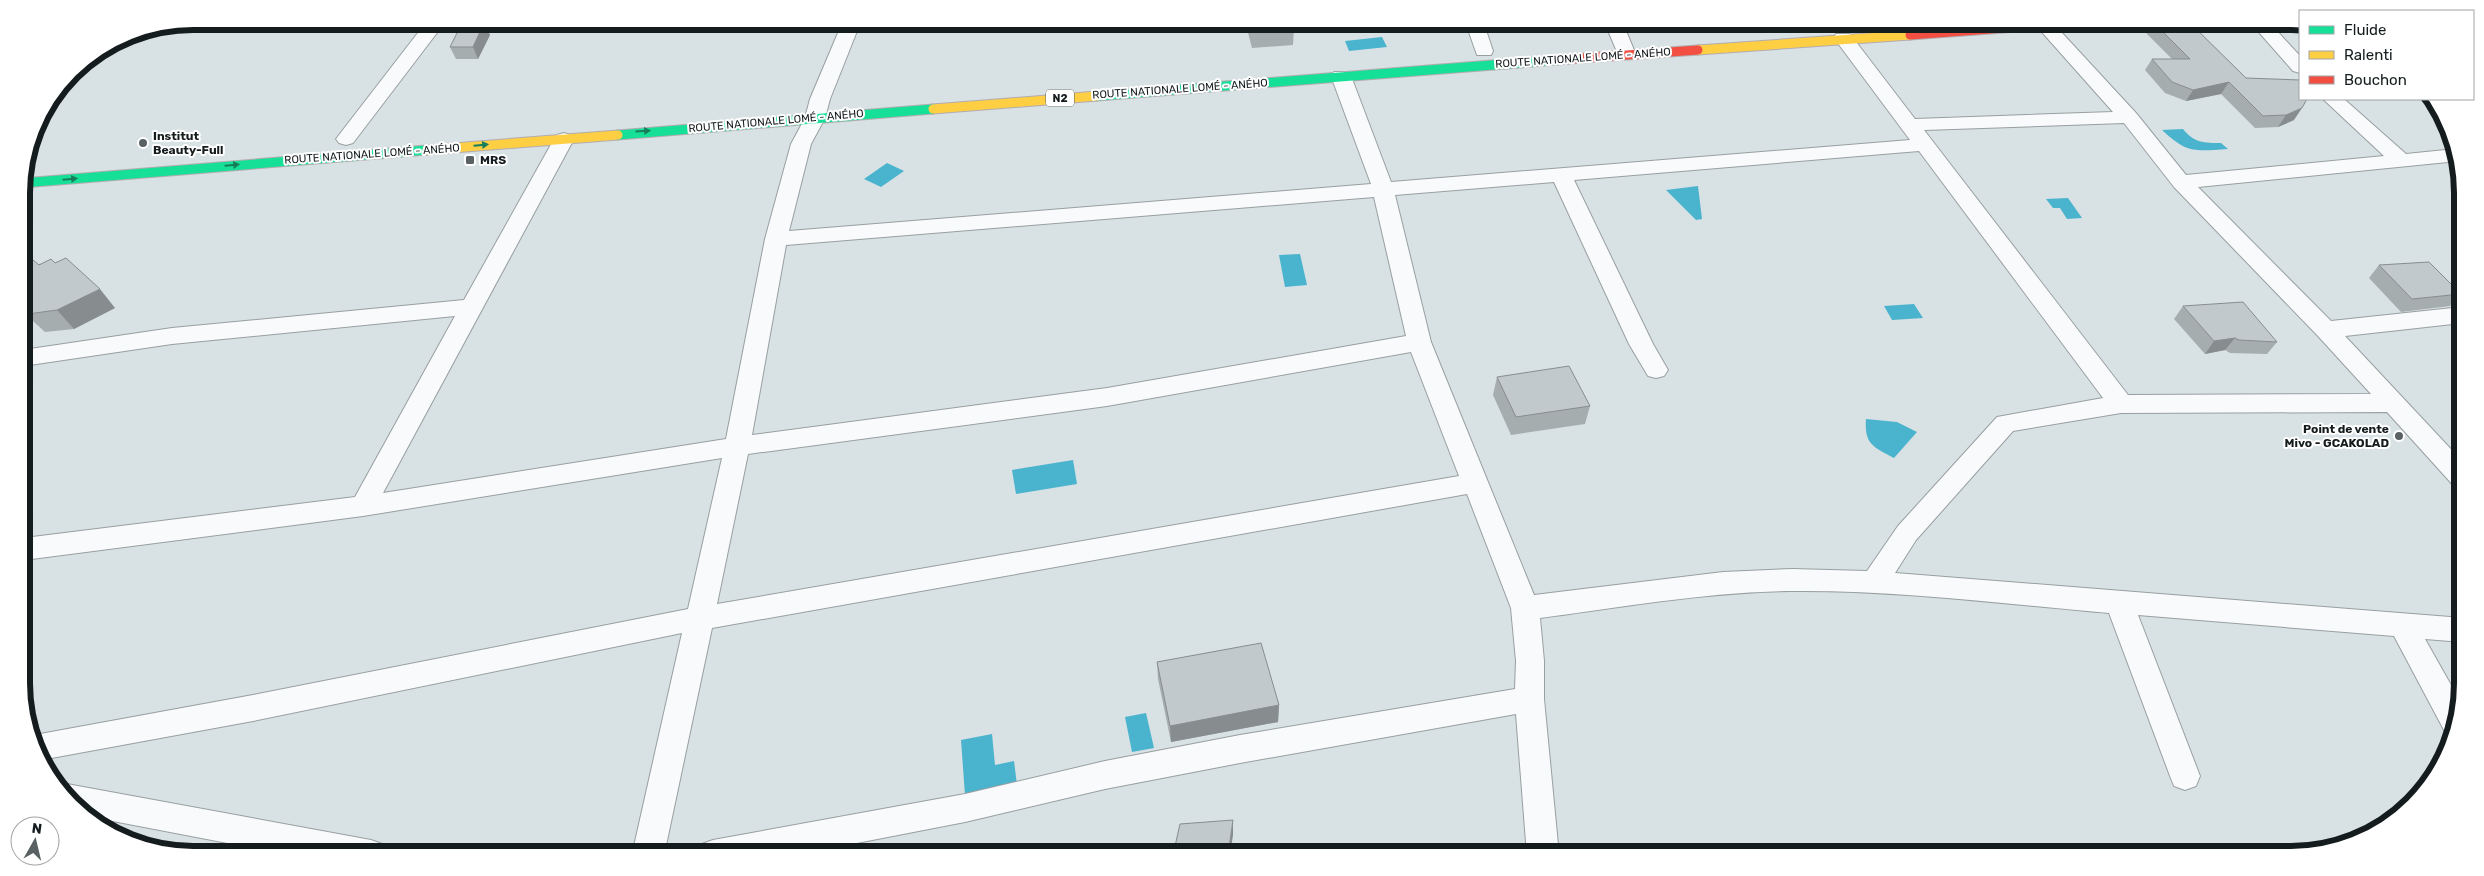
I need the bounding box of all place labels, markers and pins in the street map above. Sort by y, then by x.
place label: Institut Beauty-Full [153,129,224,157]
marker: Institut Beauty-Full [137,137,149,149]
place label: MRS [480,153,506,167]
marker: MRS [464,154,476,166]
place label: Point de vente Mivo - GCAKOLAD [2285,422,2389,450]
marker: Point de vente Mivo - GCAKOLAD [2393,430,2405,442]

